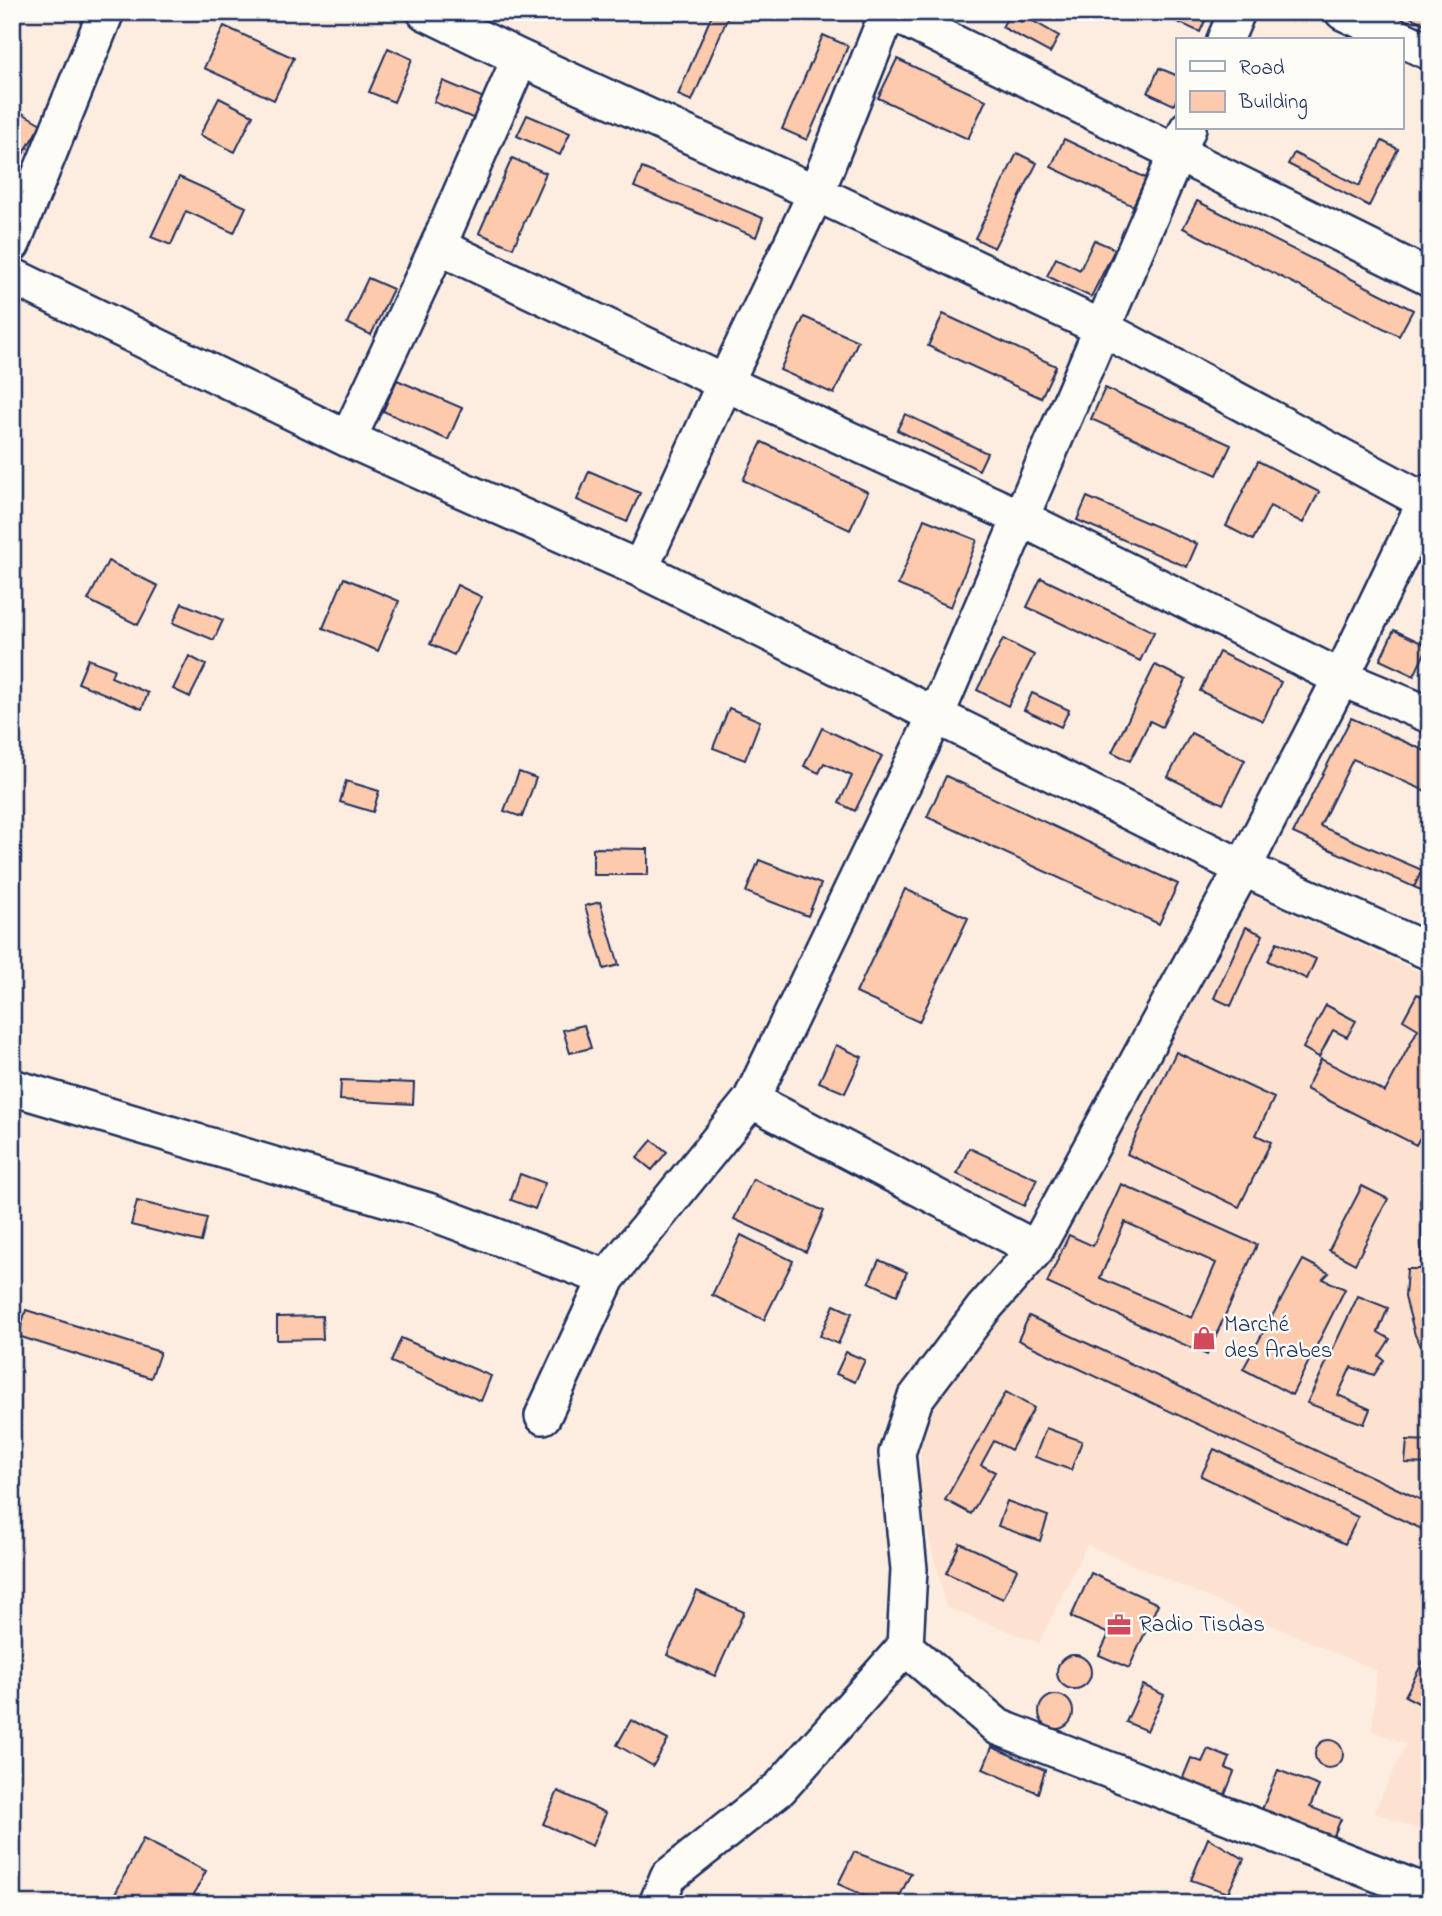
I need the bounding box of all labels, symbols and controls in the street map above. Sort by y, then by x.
legend [1176,38,1404,130]
text: Road [1239,54,1285,84]
text: Building [1238,88,1308,120]
place label: Marché des Arabes [1224,1309,1333,1368]
shop icon: Marché des Arabes [1190,1324,1218,1352]
place label: Radio Tisdas [1139,1609,1265,1642]
office icon: Radio Tisdas [1105,1611,1133,1639]

